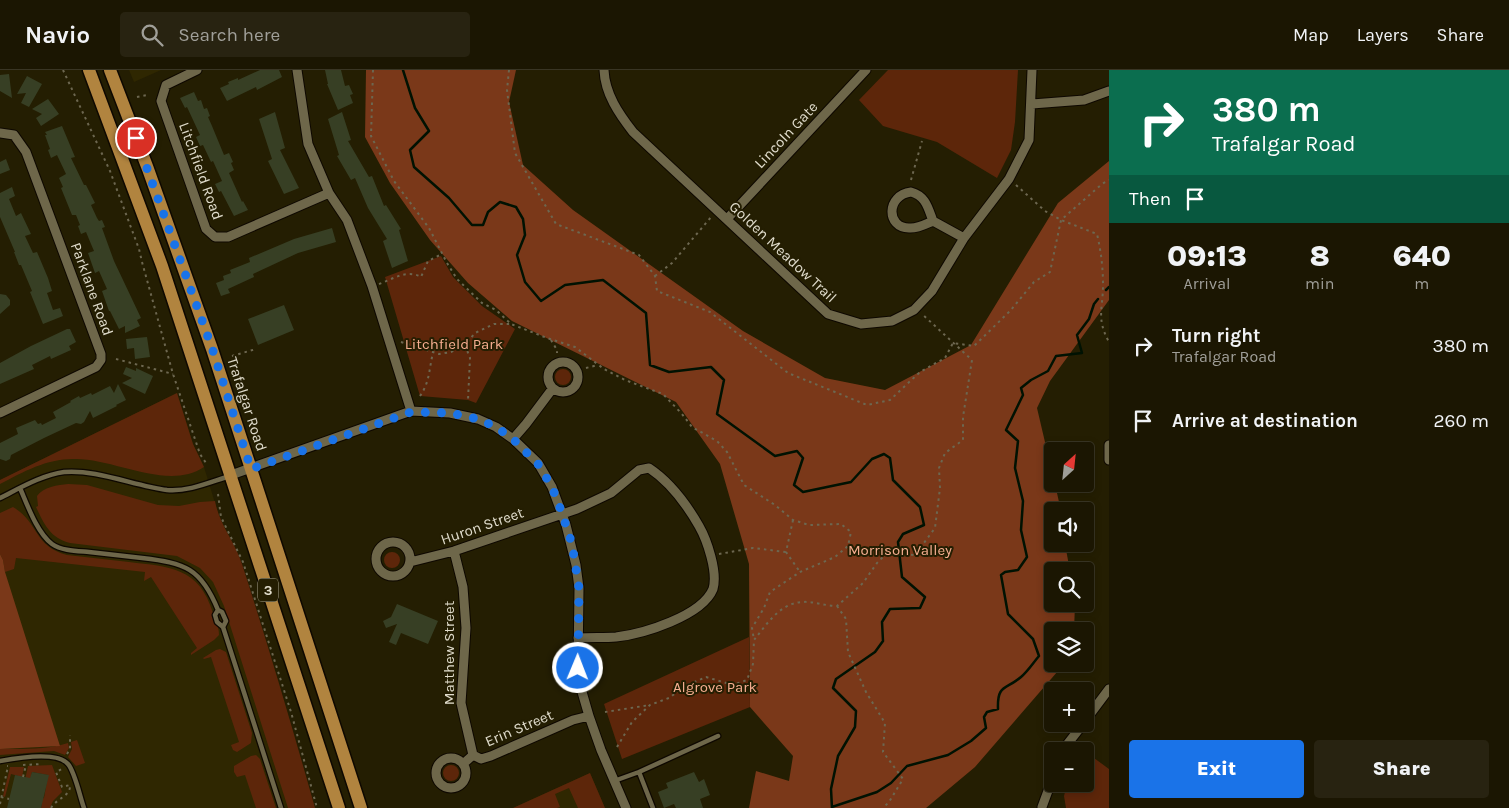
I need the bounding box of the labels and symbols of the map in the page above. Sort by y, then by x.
street label: Lincoln Gate [751,98,821,172]
pin [115,117,157,159]
street label: Litchfield Road [175,120,227,222]
street label: Golden Meadow Trail [726,198,840,306]
street label: Parklane Road [67,240,117,338]
park label: Litchfield Park [405,335,503,353]
street label: Trafalgar Road [223,355,271,453]
north arrow [1044,442,1094,492]
street label: Huron Street [438,503,526,549]
park label: Morrison Valley [848,541,952,559]
road number: 3 [258,578,278,602]
street label: Matthew Street [440,600,458,705]
position arrow [551,641,603,693]
park label: Algrove Park [673,678,757,696]
street label: Erin Street [482,705,556,750]

